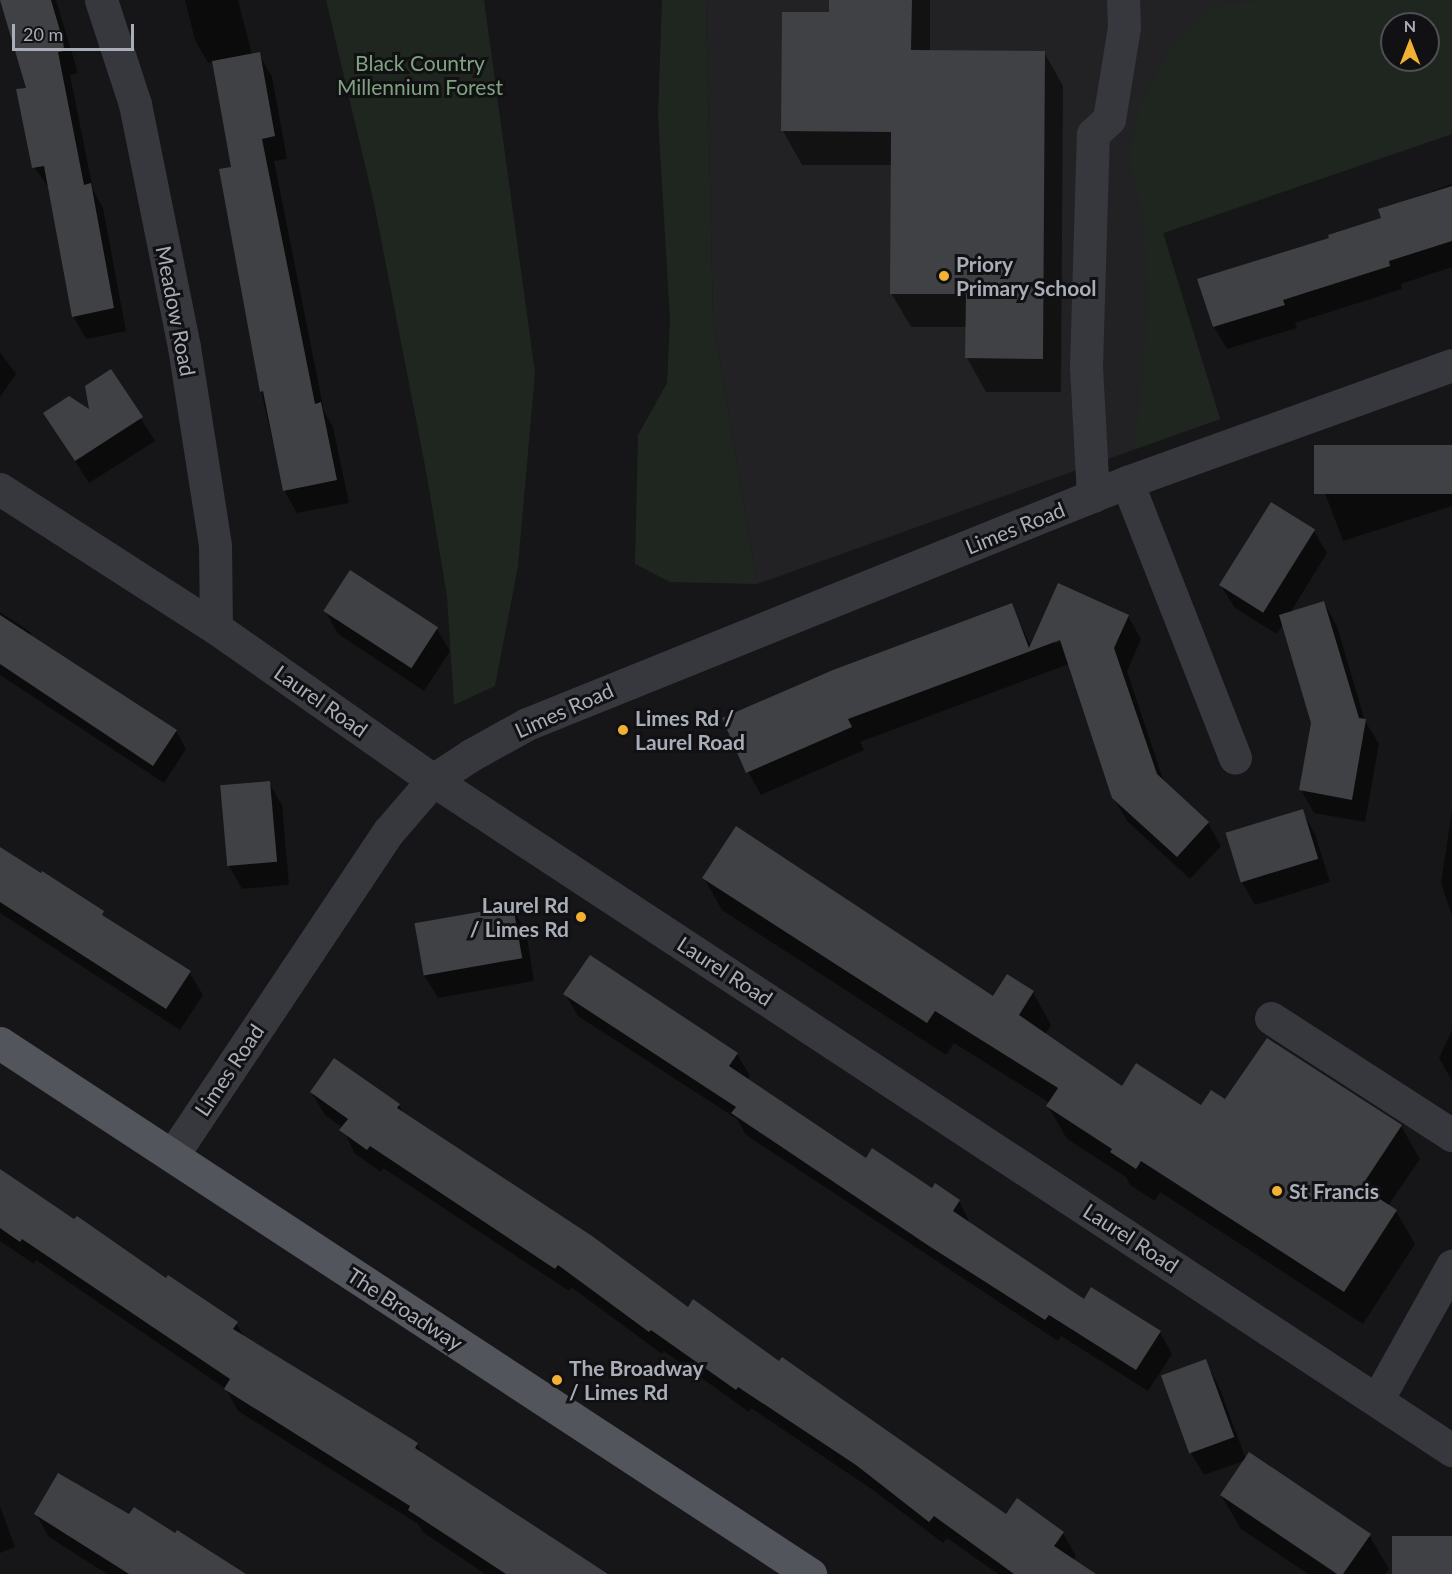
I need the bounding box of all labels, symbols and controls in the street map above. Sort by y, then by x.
scale bar [15,12,136,50]
north arrow [1380,12,1440,72]
text: N [1404,16,1416,35]
text: 20 m [23,23,63,45]
park label: Black Country Millennium Forest [337,50,503,100]
street label: Meadow Road [151,243,201,379]
place label: Priory Primary School [956,251,1097,301]
marker: Priory Primary School [937,269,951,283]
street label: Limes Road [961,497,1069,559]
street label: Laurel Road [269,660,373,742]
street label: Limes Road [511,677,617,743]
place label: Limes Rd / Laurel Road [635,705,745,755]
marker: Limes Rd / Laurel Road [616,723,630,737]
place label: Laurel Rd / Limes Rd [470,892,569,942]
marker: Laurel Rd / Limes Rd [574,910,588,924]
street label: Laurel Road [673,931,777,1011]
street label: Limes Road [189,1019,269,1121]
place label: St Francis [1289,1178,1379,1204]
marker: St Francis [1270,1184,1284,1198]
street label: Laurel Road [1079,1198,1183,1278]
street label: The Broadway [343,1262,467,1356]
place label: The Broadway / Limes Rd [569,1355,704,1405]
marker: The Broadway / Limes Rd [550,1373,564,1387]

